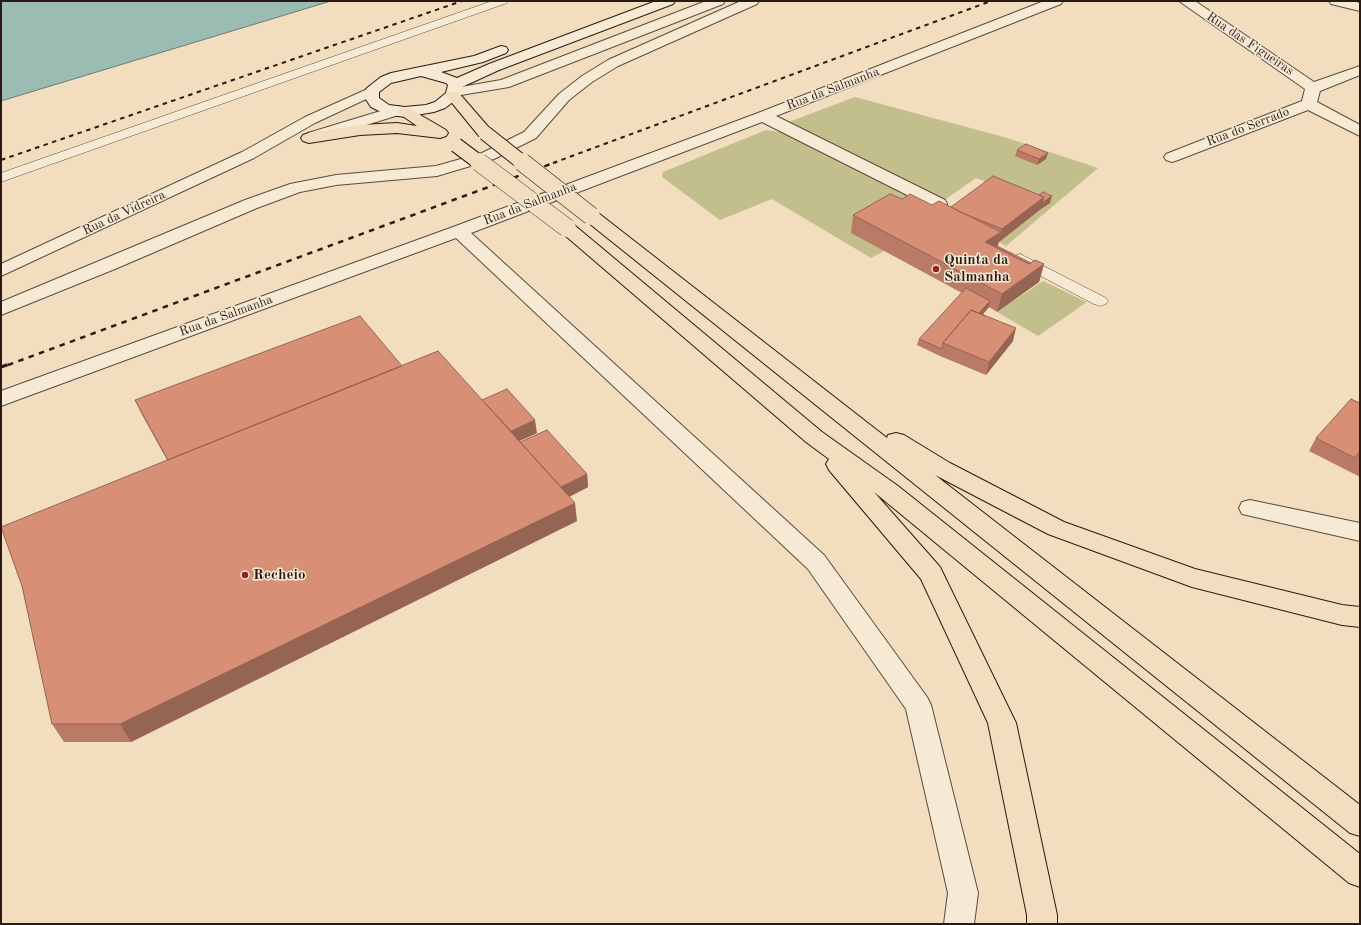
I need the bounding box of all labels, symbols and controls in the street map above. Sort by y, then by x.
street label: Rua das Figueiras [1203,9,1297,79]
street label: Rua da Salmanha [784,64,882,114]
street label: Rua do Serrado [1204,104,1292,150]
street label: Rua da Salmanha [481,179,579,229]
street label: Rua da Vidreira [80,187,168,239]
place label: Quinta da Salmanha [944,251,1010,286]
marker: Quinta da Salmanha [931,264,941,274]
street label: Rua da Salmanha [177,292,275,340]
place label: Recheio [253,566,306,584]
marker: Recheio [240,570,250,580]

